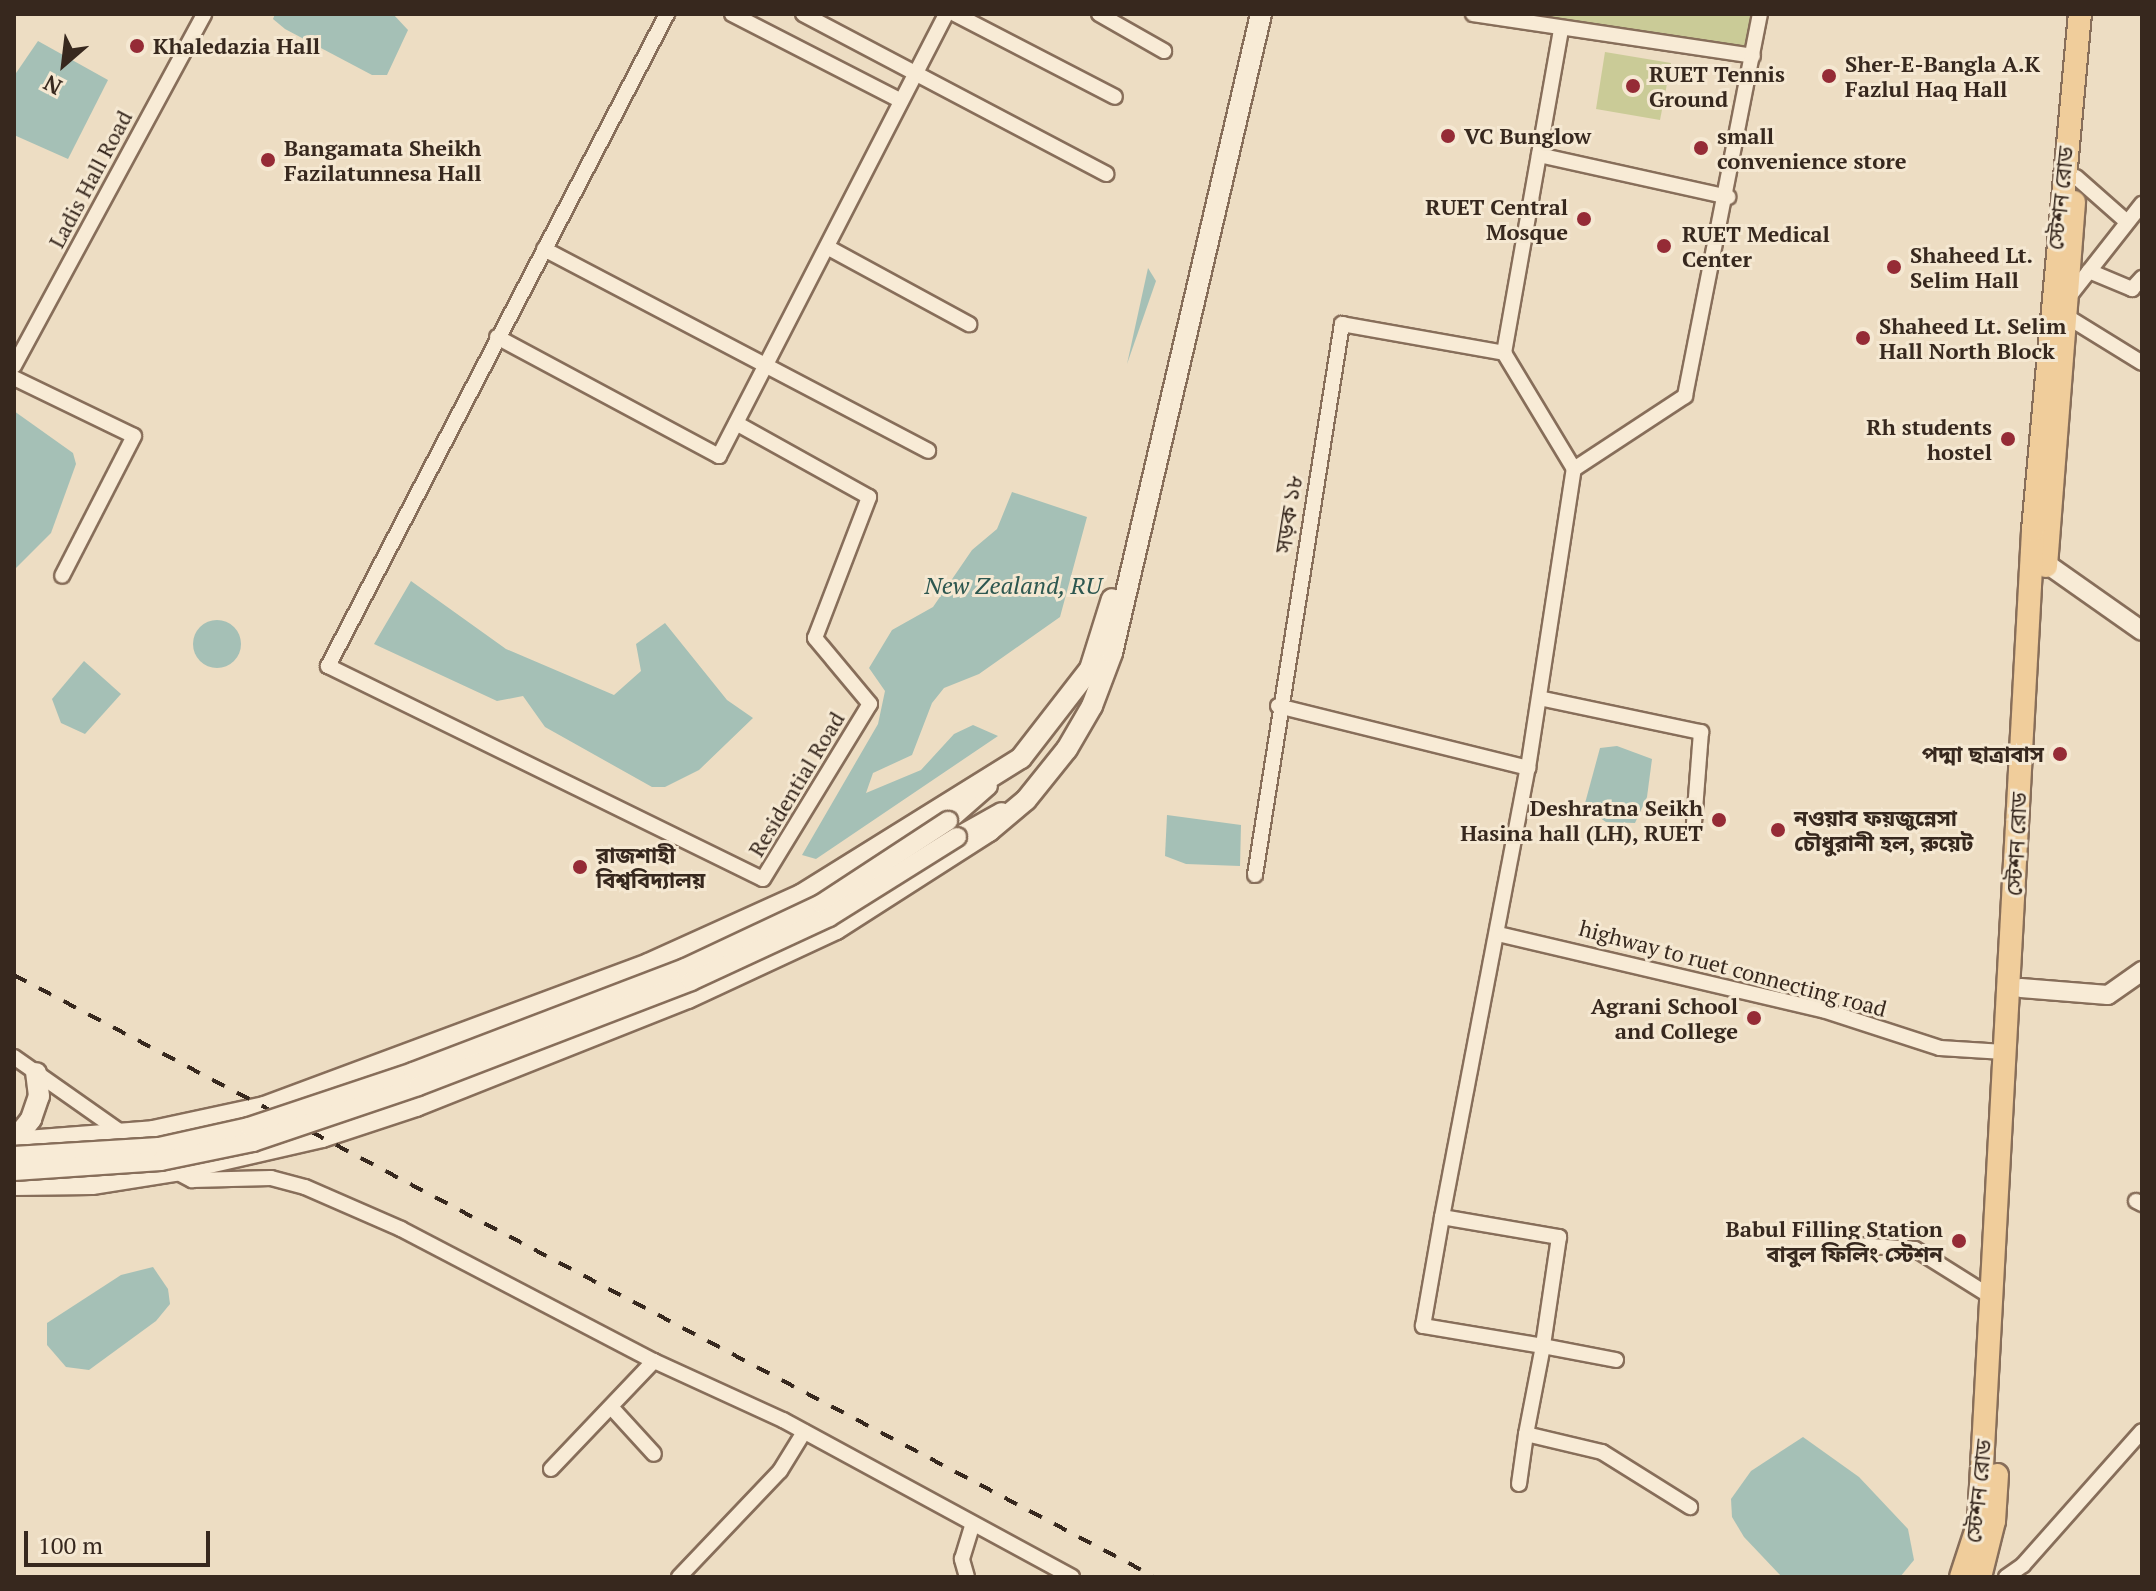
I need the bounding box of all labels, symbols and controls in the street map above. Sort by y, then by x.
north arrow [24,24,104,104]
place label: Khaledazia Hall [153,33,320,59]
marker: Khaledazia Hall [128,37,146,55]
place label: Sher-E-Bangla A.K Fazlul Haq Hall [1845,50,2040,102]
place label: RUET Tennis Ground [1649,60,1785,112]
marker: Sher-E-Bangla A.K Fazlul Haq Hall [1820,67,1838,85]
text: N [38,69,67,102]
marker: RUET Tennis Ground [1624,77,1642,95]
street label: Ladis Hall Road [43,106,137,252]
place label: small convenience store [1717,122,1907,174]
place label: VC Bunglow [1464,123,1591,149]
marker: VC Bunglow [1439,127,1457,145]
place label: Bangamata Sheikh Fazilatunnesa Hall [284,134,482,186]
marker: small convenience store [1692,139,1710,157]
street label: স্টেশন রোড [2041,145,2079,251]
marker: Bangamata Sheikh Fazilatunnesa Hall [259,151,277,169]
place label: RUET Central Mosque [1425,193,1568,244]
marker: RUET Central Mosque [1575,210,1593,228]
place label: RUET Medical Center [1682,220,1830,272]
marker: RUET Medical Center [1653,235,1675,257]
place label: Shaheed Lt. Selim Hall [1910,241,2033,292]
marker: Shaheed Lt. Selim Hall [1885,258,1903,276]
place label: Shaheed Lt. Selim Hall North Block [1879,312,2067,364]
marker: Shaheed Lt. Selim Hall North Block [1854,329,1872,347]
place label: Rh students hostel [1866,413,1992,464]
marker: Rh students hostel [1999,430,2017,448]
street label: সড়ক ১৮ [1269,473,1307,555]
water label: New Zealand, RU [924,572,1102,600]
street label: Residential Road [742,707,850,861]
place label: পদ্মা ছাত্রাবাস [1922,741,2044,767]
marker: পদ্মা ছাত্রাবাস [2051,745,2069,763]
street label: স্টেশন রোড [2000,791,2032,897]
place label: Deshratna Seikh Hasina hall (LH), RUET [1459,794,1703,846]
place label: নওয়াব ফয়জুন্নেসা চৌধুরানী হল, রুয়েট [1794,804,1974,856]
marker: Deshratna Seikh Hasina hall (LH), RUET [1710,811,1728,829]
marker: নওয়াব ফয়জুন্নেসা চৌধুরানী হল, রুয়েট [1769,821,1787,839]
place label: রাজশাহী বিশ্ববিদ্যালয় [596,841,705,892]
marker: রাজশাহী বিশ্ববিদ্যালয় [571,858,589,876]
street label: highway to ruet connecting road [1576,914,1890,1022]
place label: Agrani School and College [1591,992,1738,1044]
marker: Agrani School and College [1745,1009,1763,1027]
place label: Babul Filling Station বাবুল ফিলিং স্টেশন [1726,1215,1943,1266]
marker: Babul Filling Station বাবুল ফিলিং স্টেশন [1950,1232,1968,1250]
street label: স্টেশন রোড [1959,1438,1997,1544]
scale bar [28,1515,214,1565]
text: 100 m [38,1529,103,1561]

